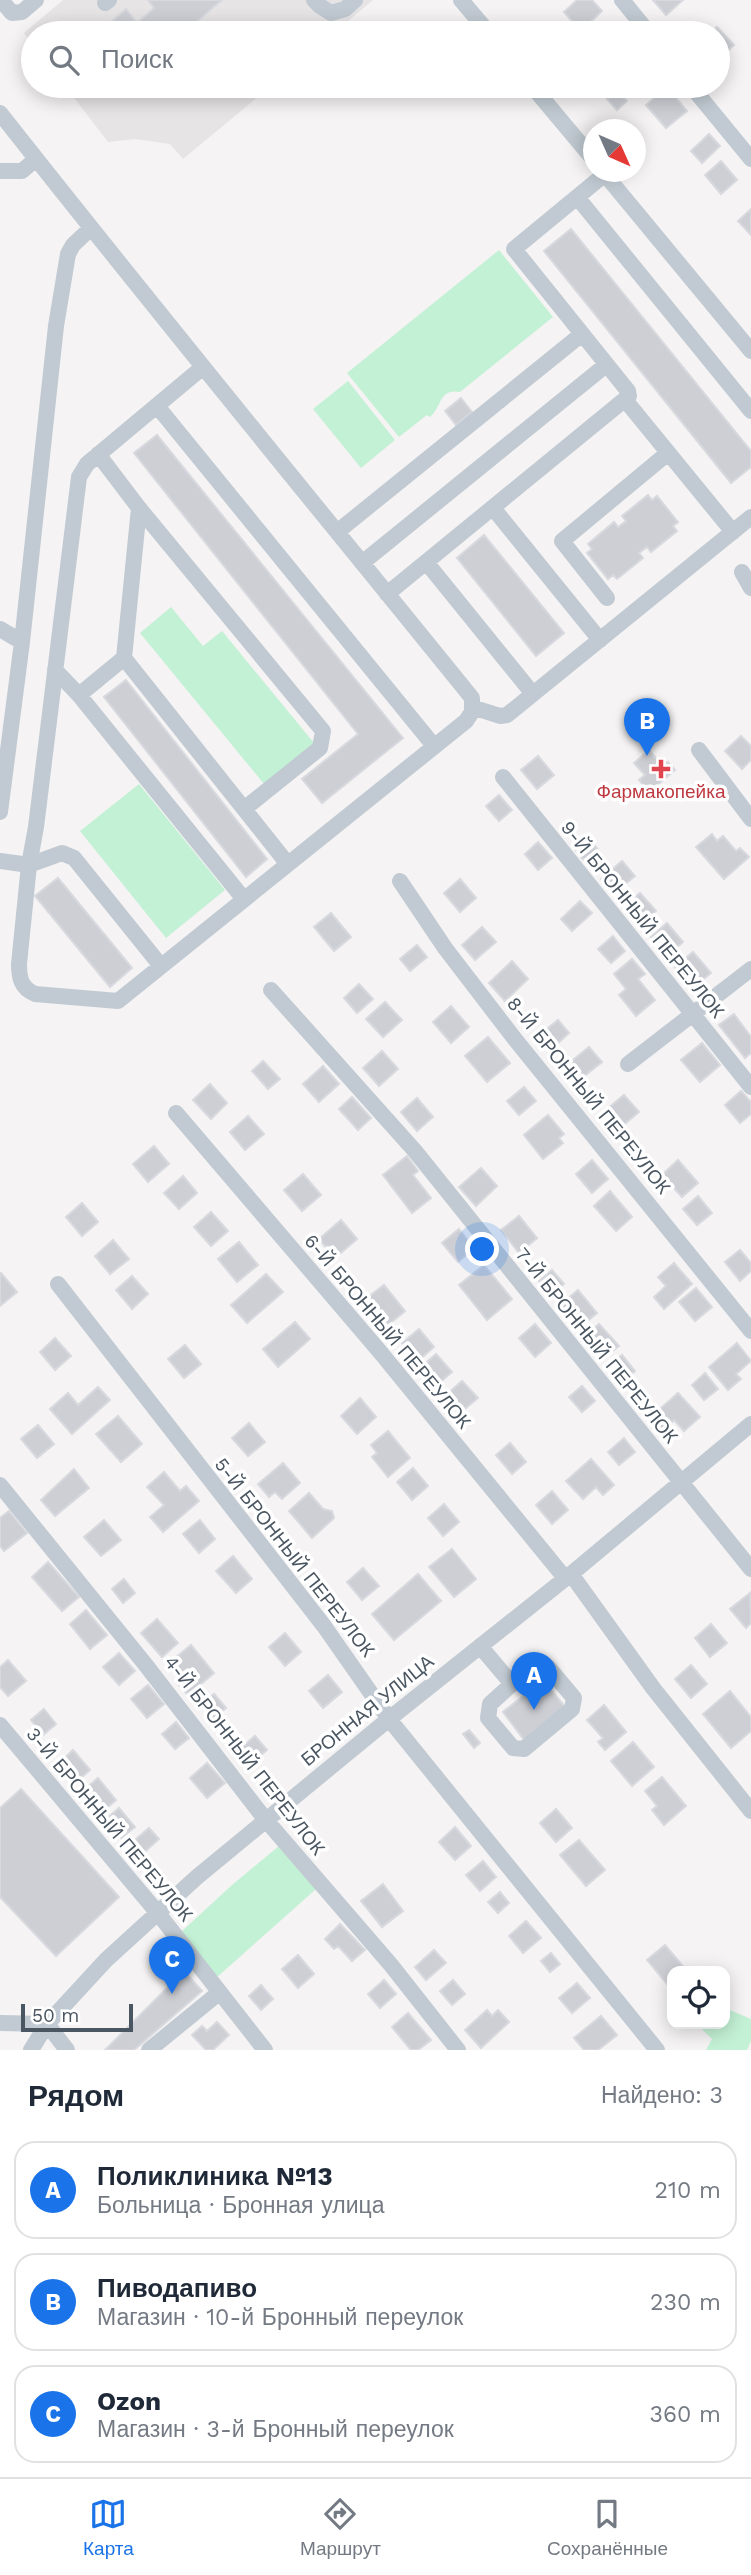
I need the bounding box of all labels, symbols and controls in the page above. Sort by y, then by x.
search box [21,21,730,98]
icon: search [45,41,83,79]
text: Поиск [101,44,173,74]
north arrow [583,119,646,182]
pin: B [624,698,670,756]
marker: Фармакопейка [653,761,669,777]
place label: Фармакопейка [596,780,726,803]
street label: 9-Й БРОННЫЙ ПЕРЕУЛОК [556,816,729,1022]
street label: 8-Й БРОННЫЙ ПЕРЕУЛОК [502,992,675,1198]
street label: 6-Й БРОННЫЙ ПЕРЕУЛОК [300,1229,476,1433]
your location [465,1232,499,1266]
street label: 7-Й БРОННЫЙ ПЕРЕУЛОК [511,1243,683,1448]
street label: 5-Й БРОННЫЙ ПЕРЕУЛОК [210,1453,379,1661]
street label: БРОННАЯ УЛИЦА [296,1650,439,1771]
street label: 4-Й БРОННЫЙ ПЕРЕУЛОК [160,1651,330,1860]
pin: A [511,1652,557,1710]
street label: 3-Й БРОННЫЙ ПЕРЕУЛОК [22,1723,198,1926]
pin: C [149,1936,195,1994]
map controls [667,1966,730,2029]
button: locate [667,1966,730,2029]
scale bar [21,2001,133,2033]
text: 50 m [32,2004,79,2027]
text: Рядом [28,2078,124,2113]
text: Найдено: 3 [601,2082,723,2109]
text: Поликлиника №13 [97,2161,333,2191]
text: A [45,2177,61,2204]
text: 210 m [655,2177,721,2204]
text: Больница · Бронная улица [97,2192,385,2219]
text: Пиводапиво [97,2273,257,2303]
text: B [45,2289,61,2316]
text: 230 m [650,2289,721,2316]
text: Магазин · 10-й Бронный переулок [97,2304,463,2331]
text: Ozon [97,2386,161,2416]
text: C [45,2401,61,2428]
text: 360 m [650,2401,721,2428]
text: Магазин · 3-й Бронный переулок [97,2416,454,2443]
tab: Карта [83,2495,134,2560]
tab: Маршрут [300,2495,381,2560]
tab: Сохранённые [547,2495,668,2560]

